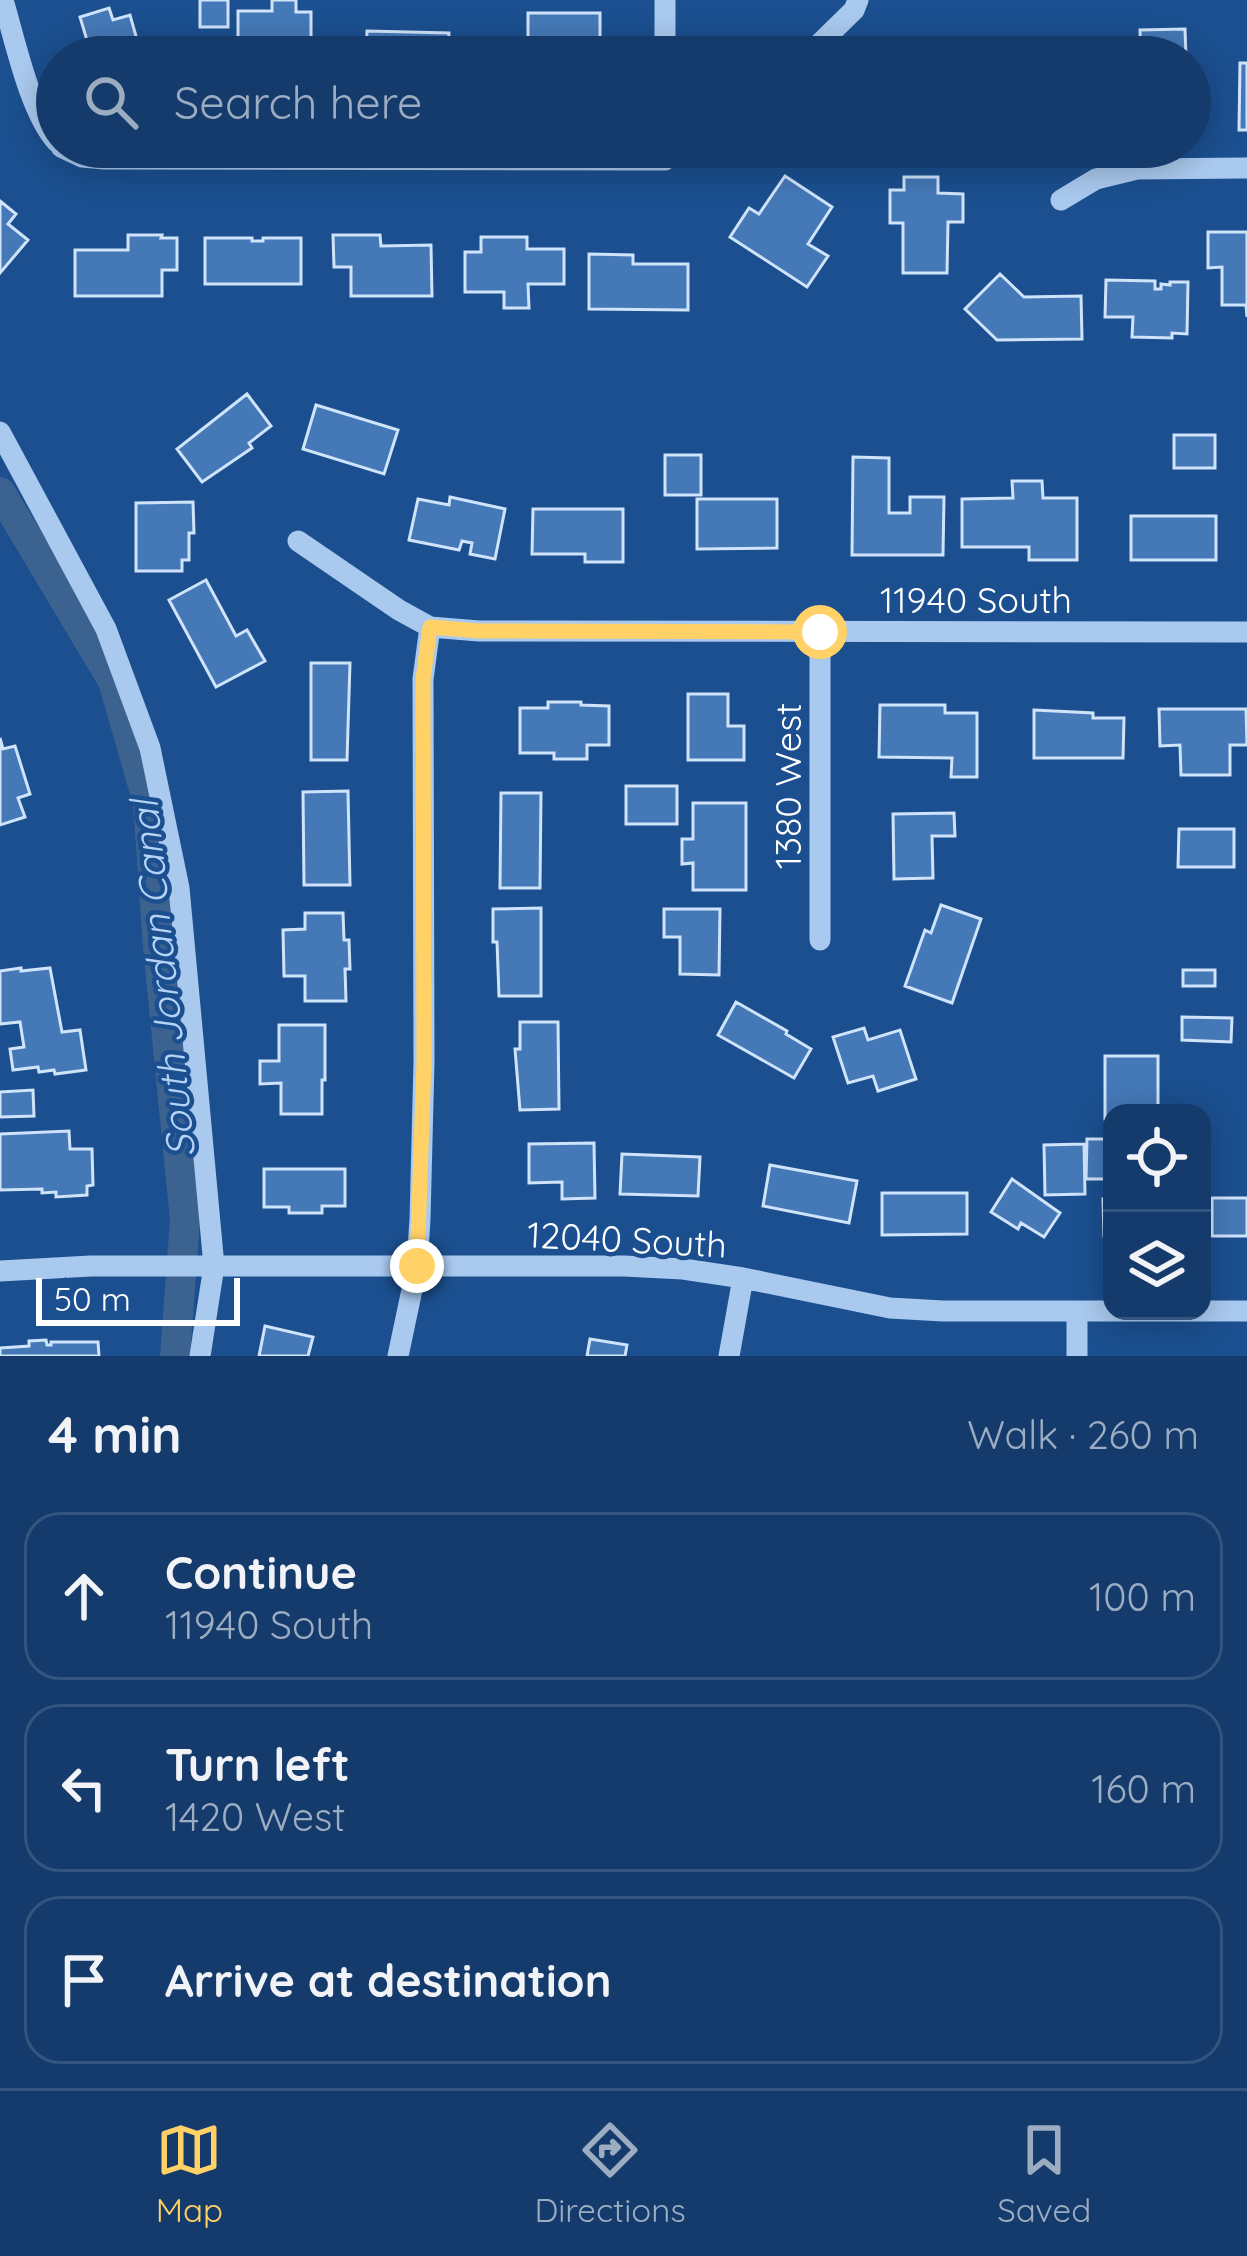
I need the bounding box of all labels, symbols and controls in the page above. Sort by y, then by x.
search box [36,36,1211,168]
icon: search [78,69,144,135]
text: Search here [174,74,422,130]
street label: 11940 South [880,577,1072,622]
route start [793,605,847,659]
street label: 1380 West [765,703,810,869]
water label: South Jordan Canal [118,794,205,1160]
map controls [1103,1104,1211,1320]
button: locate [1103,1104,1211,1212]
street label: 12040 South [526,1211,728,1267]
button: layers [1103,1212,1211,1320]
route end [390,1239,444,1293]
scale bar [36,1272,240,1325]
text: 50 m [54,1278,131,1319]
text: 4 min [48,1402,182,1466]
text: Walk · 260 m [967,1410,1199,1459]
text: Continue [165,1544,357,1600]
icon: ahead [51,1563,117,1629]
text: 100 m [1089,1572,1196,1621]
text: 11940 South [165,1600,373,1649]
text: Turn left [165,1736,350,1792]
icon: left [51,1755,117,1821]
text: 160 m [1091,1764,1196,1813]
text: 1420 West [165,1792,346,1841]
icon: arrive [51,1947,117,2013]
text: Arrive at destination [165,1952,611,2008]
tab: Map [156,2117,223,2230]
tab: Directions [534,2117,686,2230]
tab: Saved [997,2117,1091,2230]

